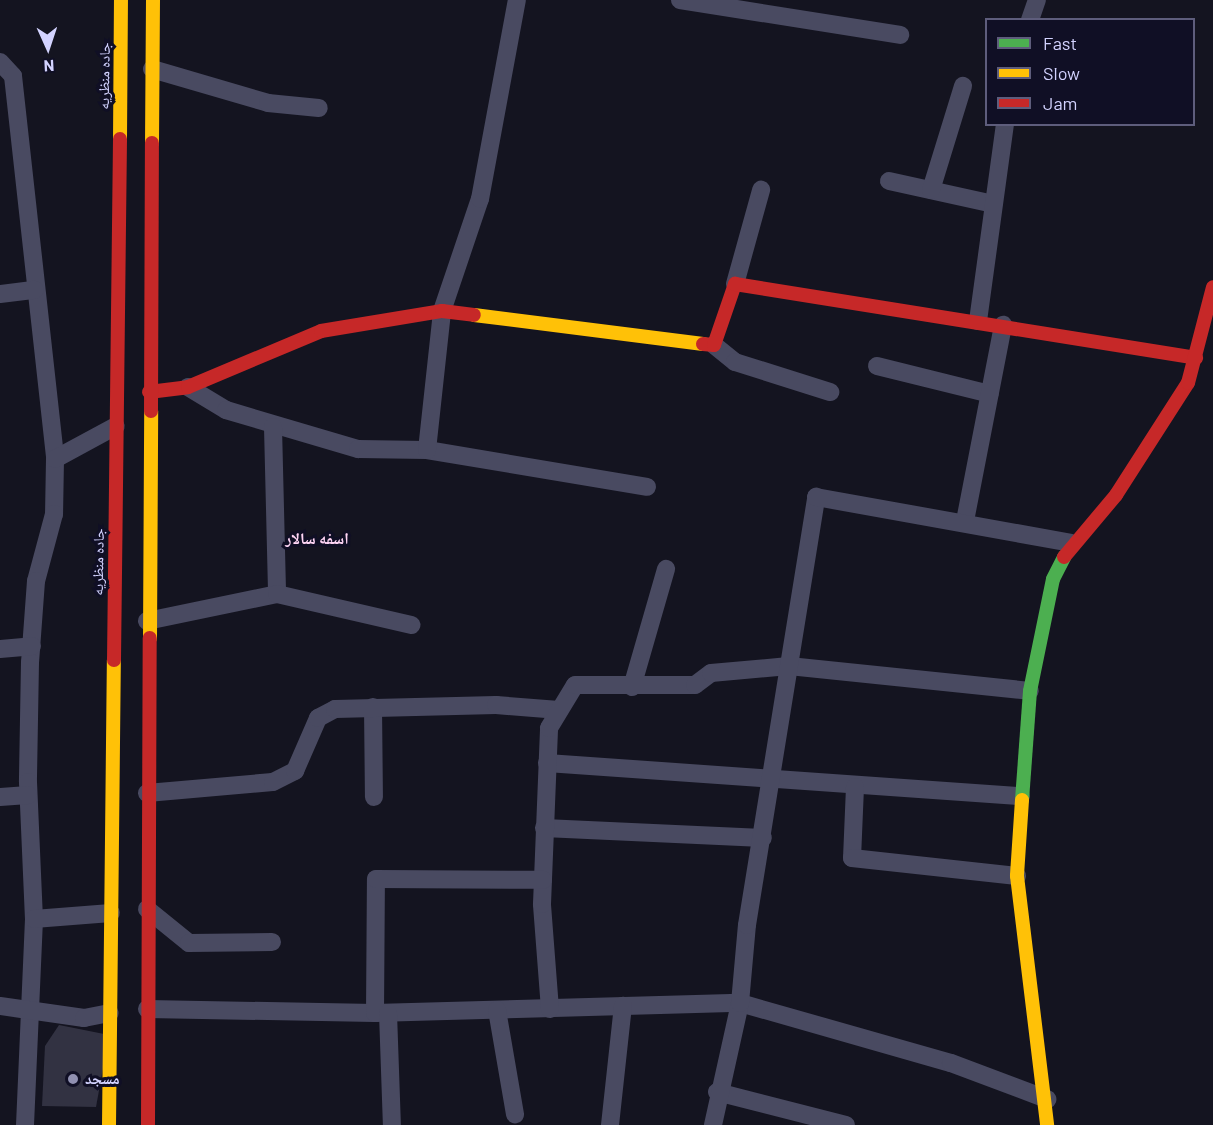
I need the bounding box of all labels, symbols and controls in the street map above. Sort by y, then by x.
north arrow [18,18,78,78]
legend [985,18,1195,126]
text: Fast [1043,32,1077,54]
street label: جاده منظریه [94,42,114,110]
text: N [43,57,55,76]
text: Slow [1043,62,1080,84]
text: Jam [1043,92,1077,114]
street label: جاده منظریه [88,528,108,596]
district label: اسفه سالار [285,528,349,548]
place label: مسجد [85,1070,120,1088]
marker: مسجد [66,1072,80,1086]

